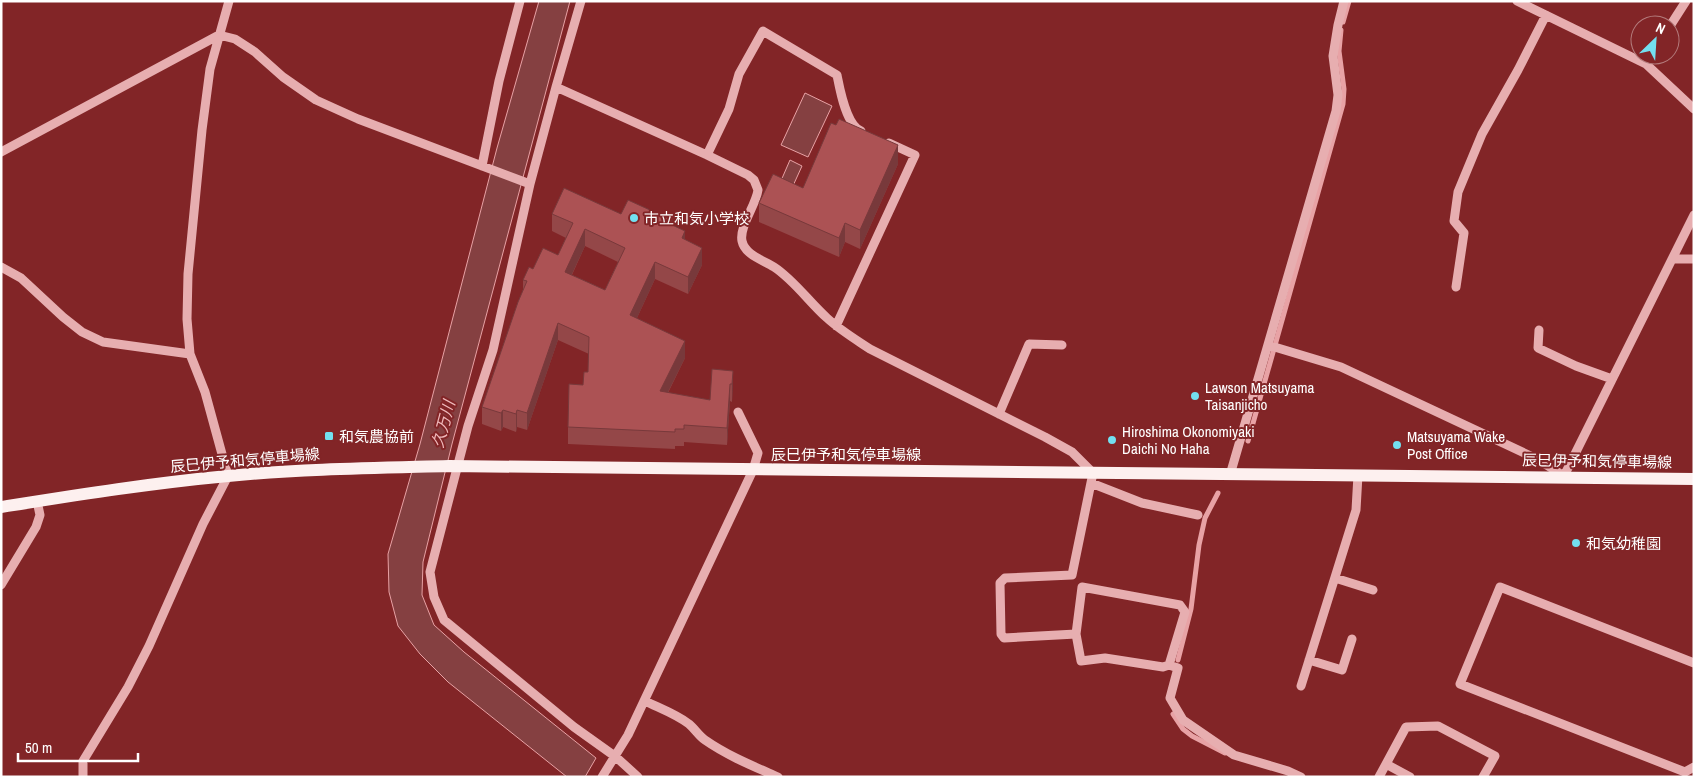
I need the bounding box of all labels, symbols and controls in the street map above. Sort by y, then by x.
north arrow [1630,15,1680,65]
text: N [1653,18,1668,38]
place label: 市立和気小学校 [644,208,749,229]
marker: 市立和気小学校 [628,212,640,224]
place label: Lawson Matsuyama Taisanjicho [1205,377,1315,415]
marker: Lawson Matsuyama Taisanjicho [1189,390,1201,402]
water label: 久万川 [426,396,460,450]
place label: Hiroshima Okonomiyaki Daichi No Haha [1122,421,1255,459]
place label: 和気農協前 [339,426,414,447]
place label: Matsuyama Wake Post Office [1407,426,1505,464]
marker: 和気農協前 [323,430,335,442]
marker: Hiroshima Okonomiyaki Daichi No Haha [1106,434,1118,446]
marker: Matsuyama Wake Post Office [1391,439,1403,451]
street label: 辰巳伊予和気停車場線 [169,443,321,477]
street label: 辰巳伊予和気停車場線 [771,444,921,465]
street label: 辰巳伊予和気停車場線 [1522,449,1672,473]
place label: 和気幼稚園 [1586,533,1661,554]
marker: 和気幼稚園 [1570,537,1582,549]
scale bar [18,730,138,762]
text: 50 m [25,737,52,758]

